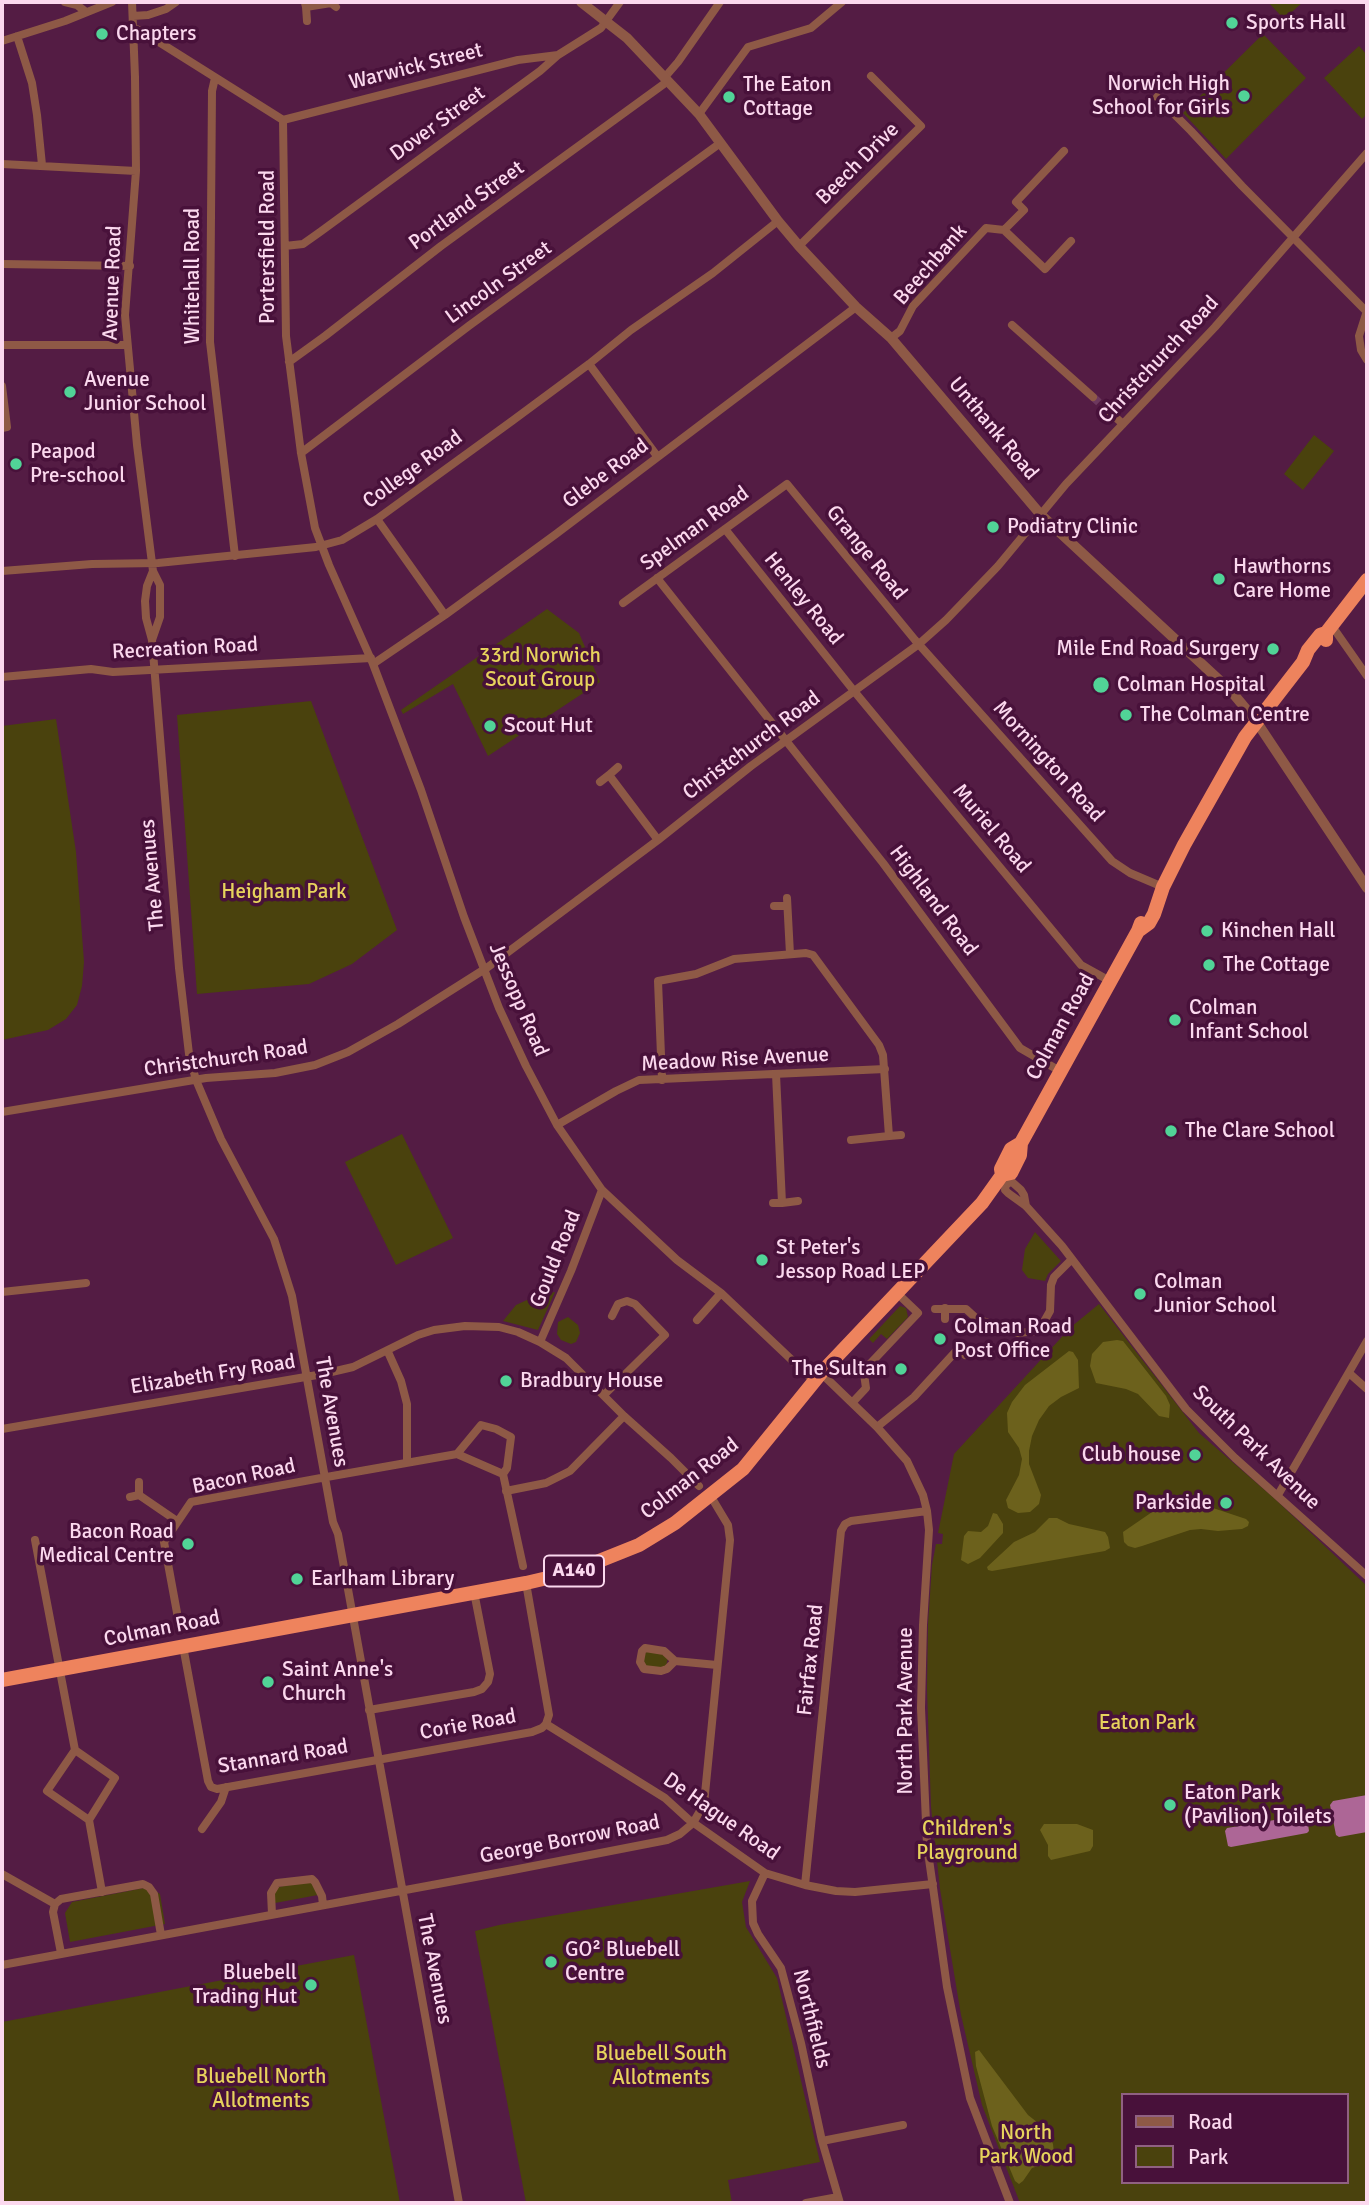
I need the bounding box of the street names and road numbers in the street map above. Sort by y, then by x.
street label: Warwick Street [347,38,485,96]
street label: Dover Street [386,81,490,167]
street label: Beech Drive [811,117,905,211]
street label: Portland Street [404,156,530,256]
street label: Portersfield Road [255,170,281,324]
street label: Whitehall Road [180,208,206,344]
street label: Beechbank [889,219,973,311]
street label: Avenue Road [98,225,128,341]
street label: Lincoln Street [441,236,557,330]
street label: Christchurch Road [1093,291,1225,429]
street label: Unthank Road [943,372,1043,486]
street label: College Road [358,425,468,515]
street label: Glebe Road [558,434,654,514]
street label: Spelman Road [636,481,754,577]
street label: Grange Road [820,501,912,605]
street label: Henley Road [758,548,848,650]
street label: Recreation Road [111,633,259,665]
street label: Christchurch Road [678,686,826,806]
street label: Mornington Road [987,696,1109,828]
street label: Muriel Road [946,779,1036,879]
street label: The Avenues [136,818,170,932]
street label: Highland Road [883,841,983,961]
street label: Jessopp Road [483,939,553,1061]
street label: Colman Road [1021,969,1101,1085]
street label: Christchurch Road [142,1035,310,1083]
street label: Meadow Rise Avenue [640,1042,830,1078]
street label: Gould Road [525,1207,587,1311]
street label: Elizabeth Fry Road [129,1350,297,1400]
street label: The Avenues [309,1355,353,1469]
street label: South Park Avenue [1187,1381,1325,1515]
street label: Colman Road [636,1433,744,1525]
street label: Bacon Road [190,1454,298,1500]
road number: A140 [544,1555,604,1586]
street label: Fairfax Road [793,1603,829,1717]
street label: Colman Road [102,1605,222,1653]
street label: North Park Avenue [893,1627,919,1795]
street label: Corie Road [418,1704,518,1746]
street label: Stannard Road [216,1734,350,1780]
street label: De Hague Road [658,1768,784,1866]
street label: George Borrow Road [478,1810,662,1870]
street label: The Avenues [411,1912,457,2026]
street label: Northfields [787,1967,835,2071]

